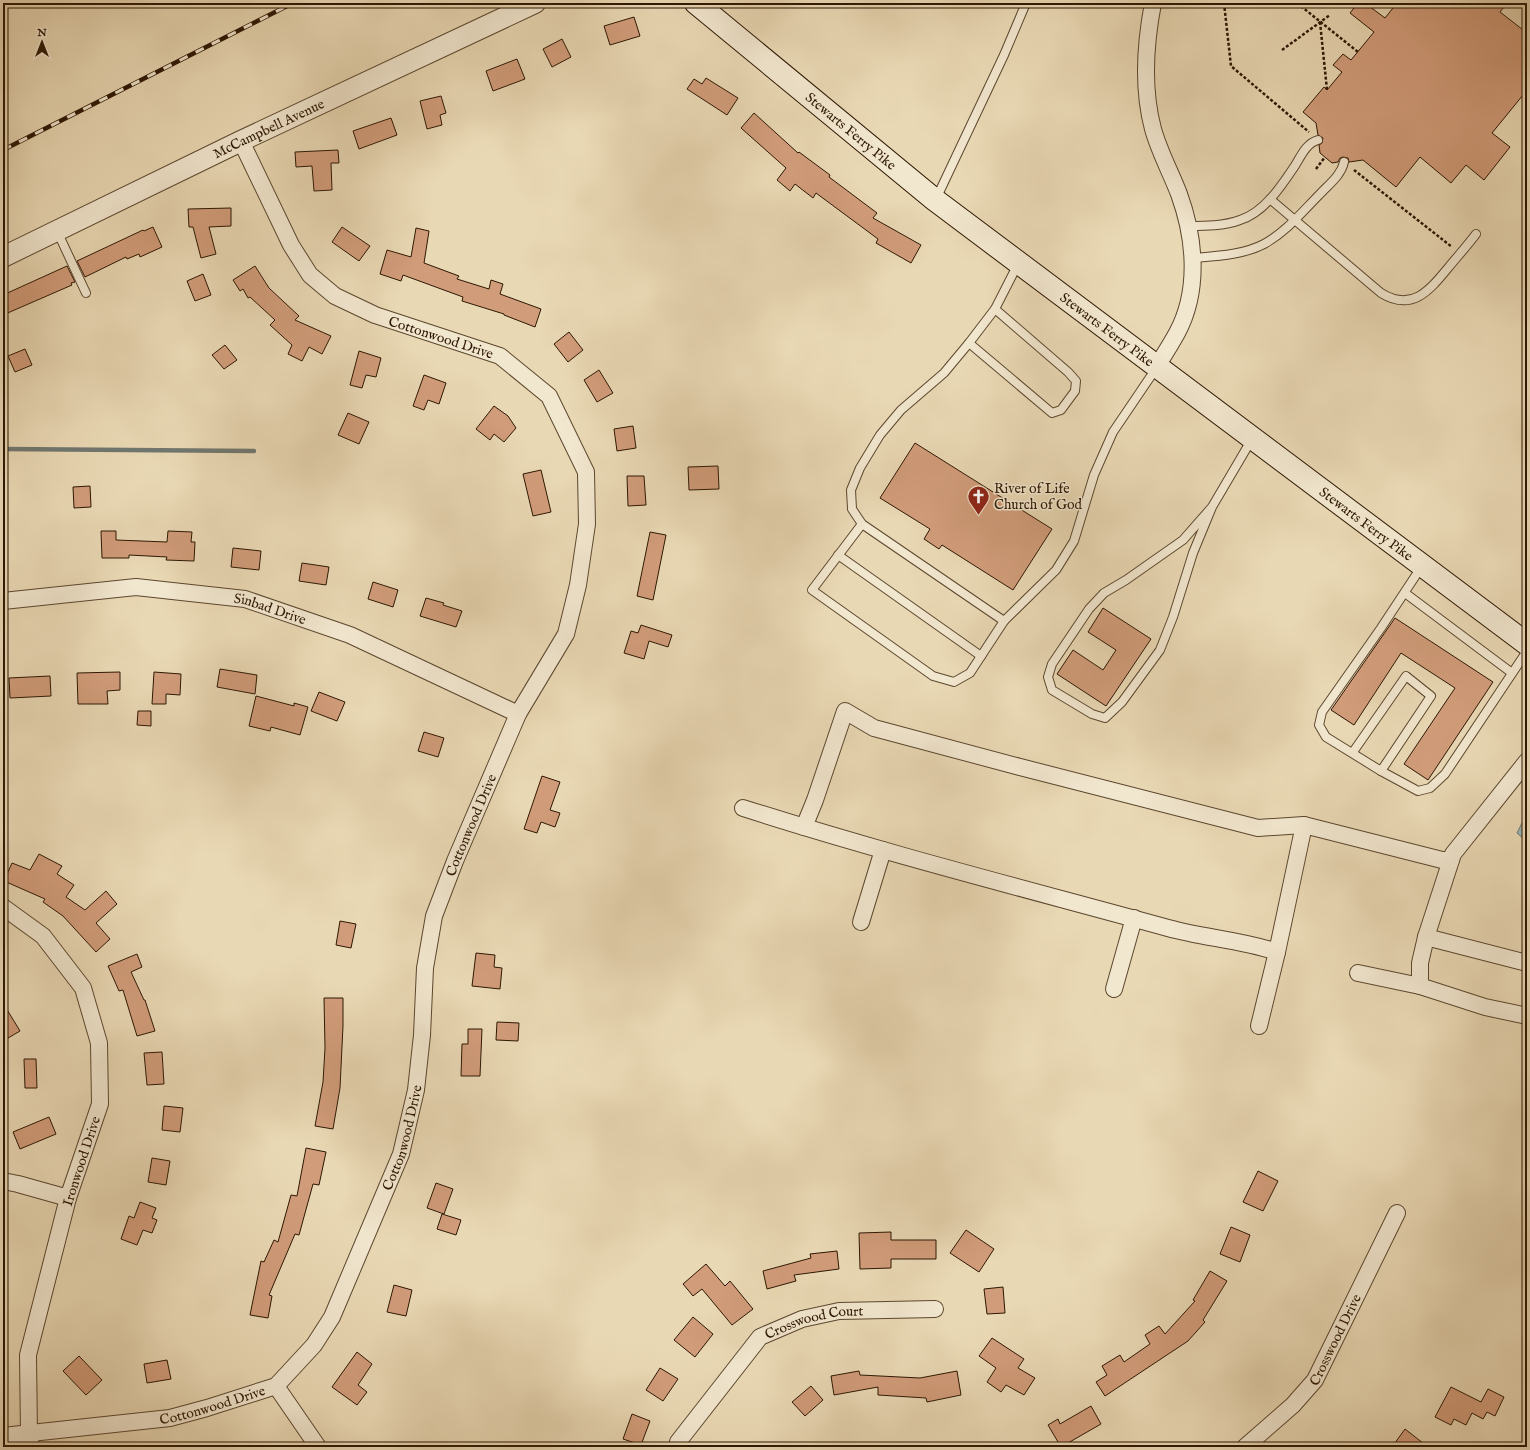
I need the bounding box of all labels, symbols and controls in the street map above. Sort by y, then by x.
north arrow [22,22,62,62]
text: N [36,26,47,40]
street label: Stewarts Ferry Pike [801,89,900,175]
street label: McCampbell Avenue [210,95,328,163]
street label: Stewarts Ferry Pike [1056,289,1158,371]
street label: Cottonwood Drive [386,313,496,364]
place label: River of Life Church of God [994,480,1083,514]
church icon: River of Life Church of God [965,483,991,516]
street label: Stewarts Ferry Pike [1315,483,1417,566]
street label: Sinbad Drive [233,590,309,629]
street label: Cottonwood Drive [442,771,501,879]
street label: Cottonwood Drive [379,1084,427,1193]
street label: Ironwood Drive [59,1114,105,1208]
street label: Crosswood Drive [1306,1291,1366,1390]
street label: Crosswood Court [762,1302,864,1344]
street label: Cottonwood Drive [159,1382,268,1429]

